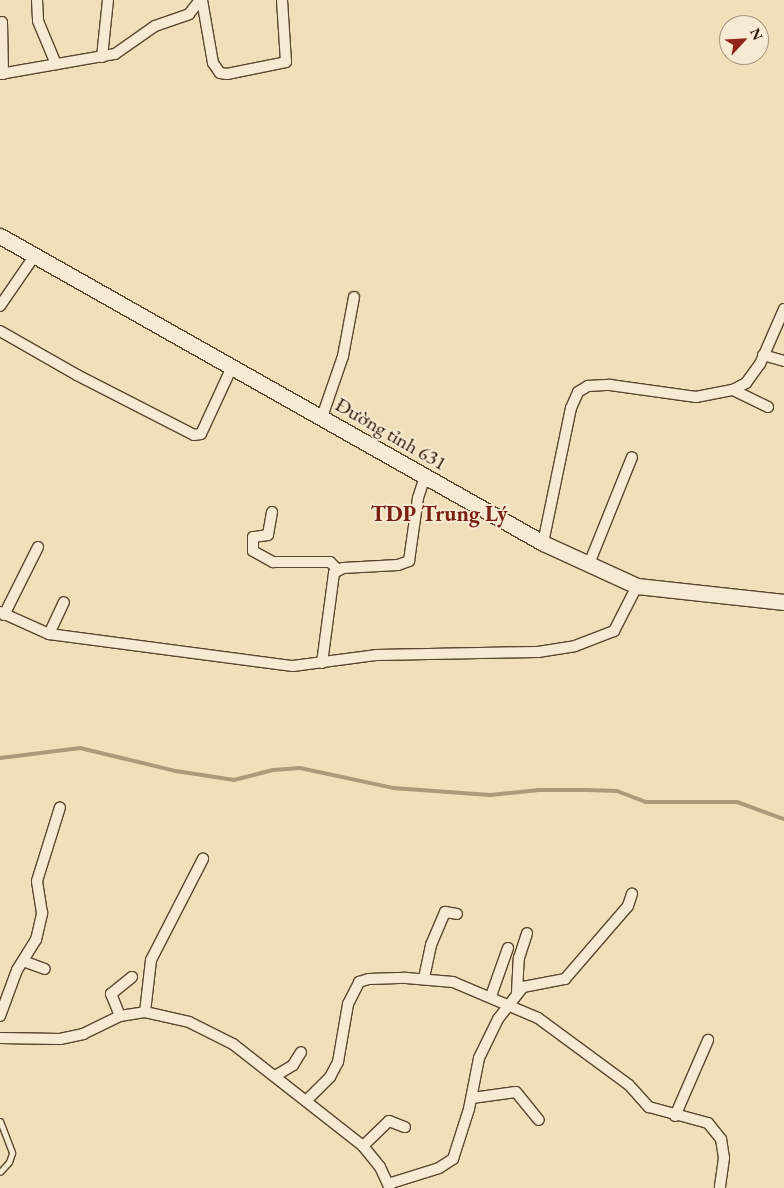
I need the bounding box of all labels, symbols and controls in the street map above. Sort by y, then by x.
north arrow [719,15,769,65]
text: N [746,25,767,43]
street label: Đường tỉnh 631 [331,392,451,476]
district label: TDP Trung Lý [371,501,507,527]

